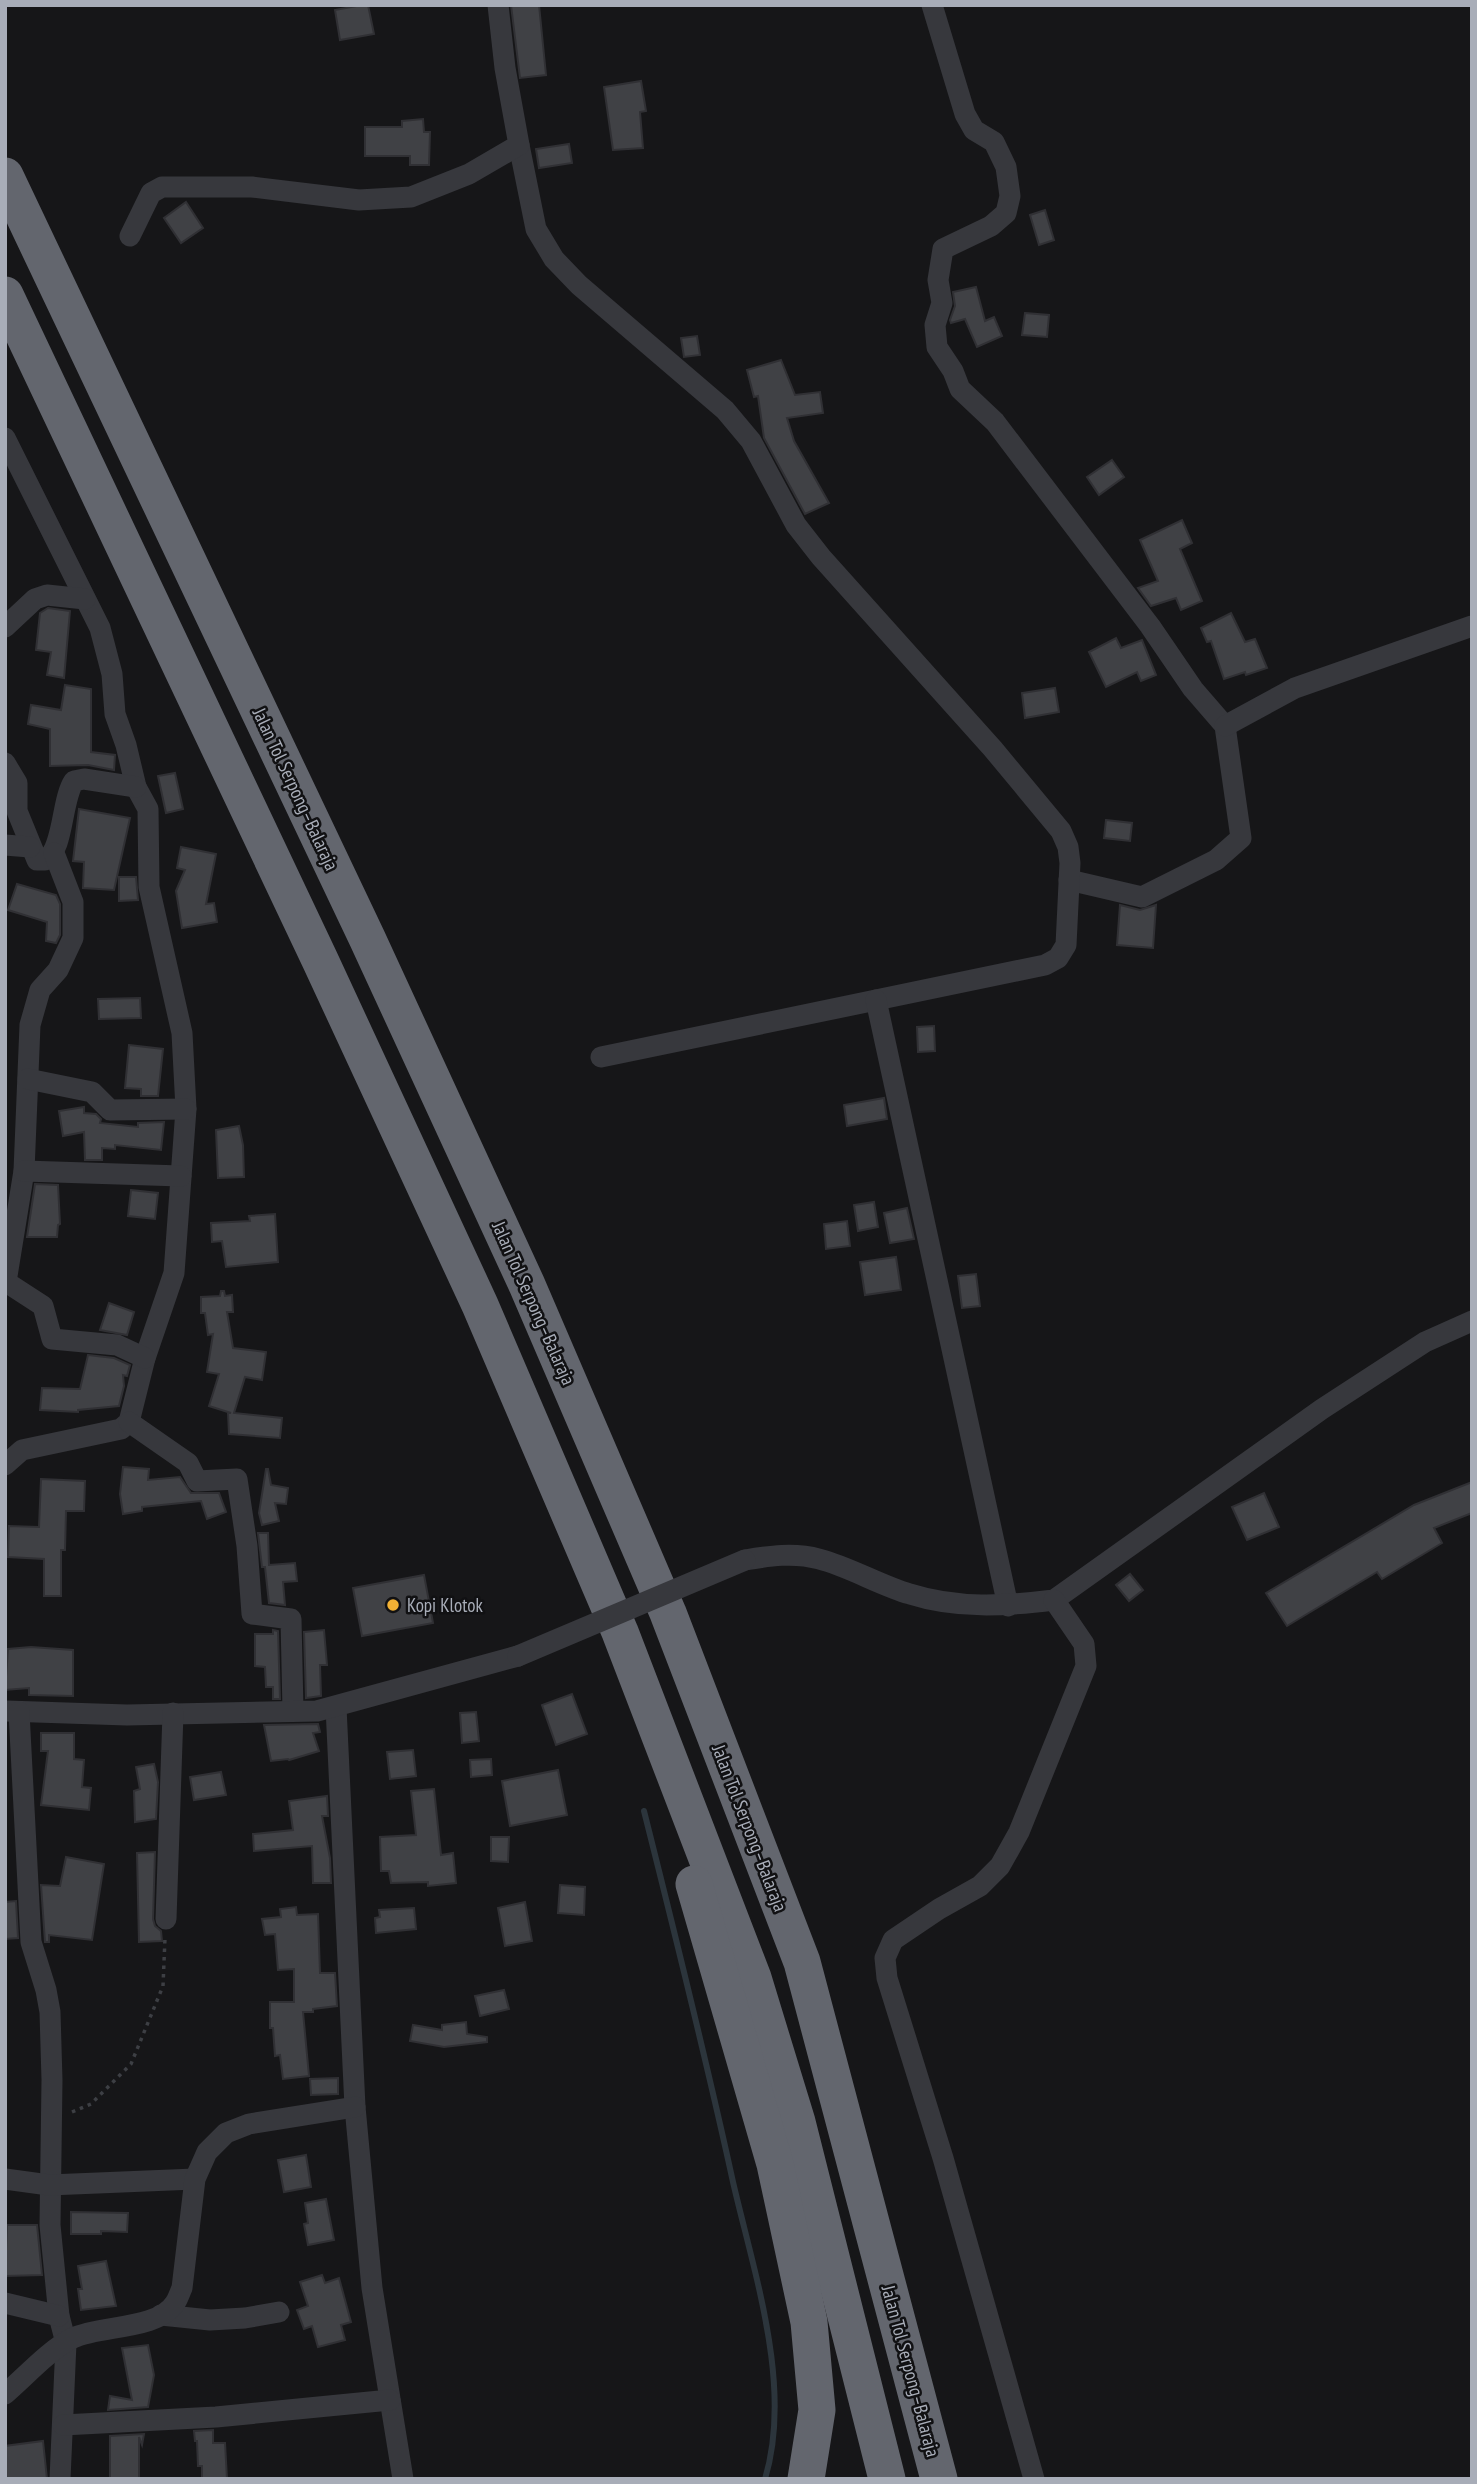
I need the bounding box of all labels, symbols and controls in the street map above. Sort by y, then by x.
street label: Jalan Tol Serpong–Balaraja [247,703,344,874]
street label: Jalan Tol Serpong–Balaraja [487,1217,581,1389]
place label: Kopi Klotok [407,1593,484,1617]
marker: Kopi Klotok [385,1597,401,1613]
street label: Jalan Tol Serpong–Balaraja [707,1740,793,1915]
street label: Jalan Tol Serpong–Balaraja [876,2282,945,2459]

